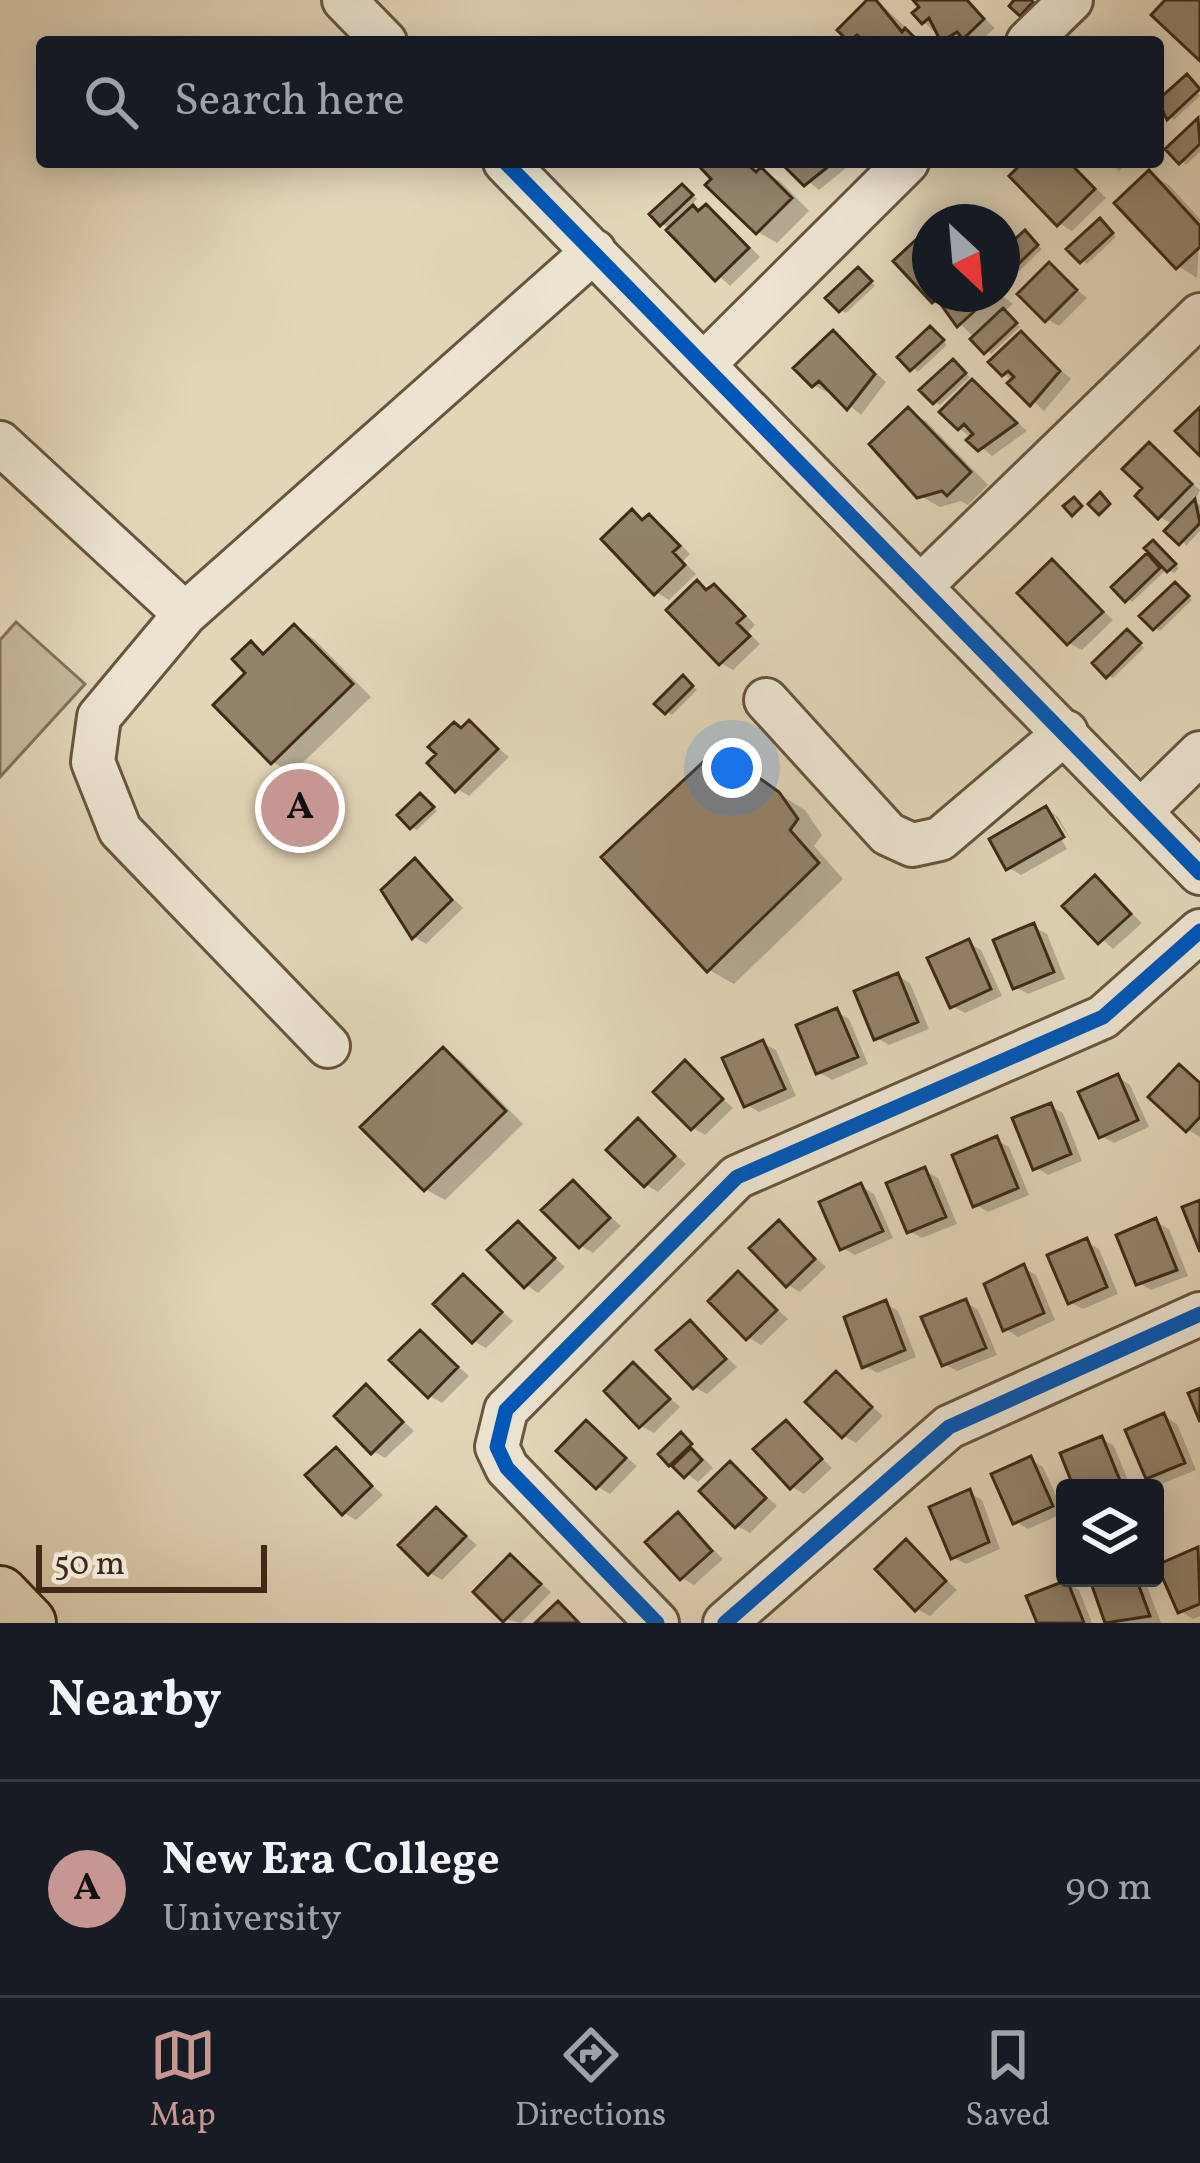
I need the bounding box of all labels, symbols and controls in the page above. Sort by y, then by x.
search box [36,36,1164,168]
icon: search [78,69,144,135]
text: Search here [174,71,405,134]
north arrow [912,204,1020,312]
your location [702,738,762,798]
pin: A [261,763,339,853]
map controls [1056,1479,1164,1587]
button: layers [1056,1479,1164,1587]
scale bar [36,1539,267,1592]
text: 50 m [54,1543,125,1589]
text: Nearby [48,1666,222,1737]
text: New Era College [162,1830,500,1893]
text: A [73,1862,101,1916]
text: 90 m [1065,1862,1152,1916]
text: University [162,1893,342,1947]
tab: Map [150,2022,216,2140]
tab: Directions [515,2022,666,2140]
tab: Saved [965,2022,1050,2140]

